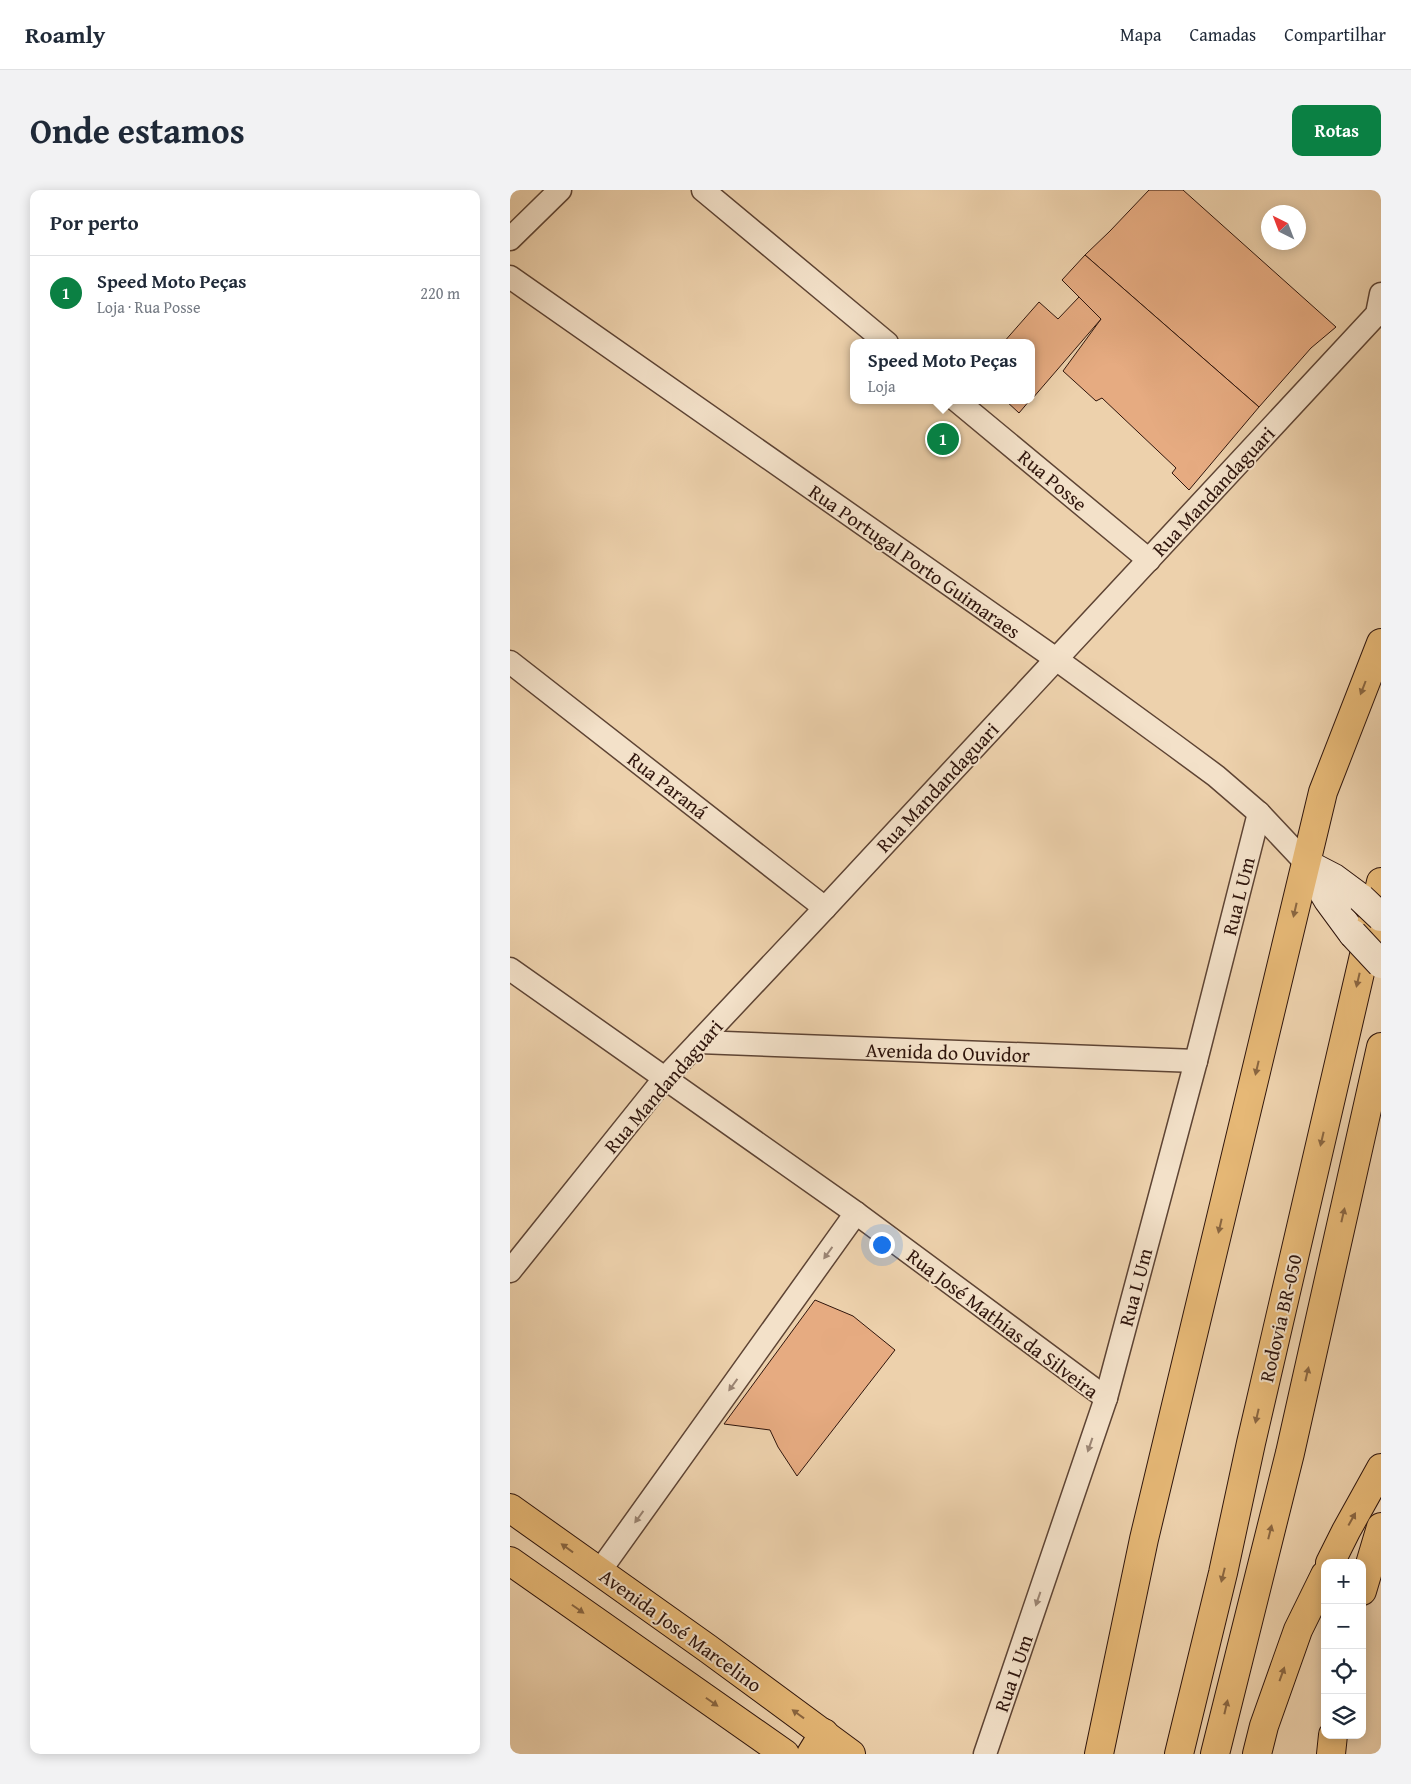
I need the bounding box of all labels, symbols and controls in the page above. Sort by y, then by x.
text: Roamly [25,17,105,52]
text: Mapa [1120,21,1161,48]
text: Camadas [1189,21,1256,48]
text: Compartilhar [1284,21,1386,48]
text: Onde estamos [30,105,245,156]
button: Rotas [1292,105,1381,156]
north arrow [1261,205,1306,250]
text: Por perto [50,207,139,238]
text: Speed Moto Peças [97,267,247,295]
text: 1 [62,281,70,305]
text: 220 m [420,281,460,305]
text: Loja · Rua Posse [97,295,200,319]
popup [850,339,1035,404]
text: Speed Moto Peças [868,346,1017,374]
text: Loja [868,374,896,398]
street label: Rua Mandandaguari [1145,419,1281,563]
pin: 1 [927,420,959,458]
street label: Rua Posse [1012,442,1094,518]
street label: Rua Portugal Porto Guimaraes [803,477,1027,645]
one-way arrow [1359,681,1367,696]
street label: Rua Mandandaguari [869,715,1005,859]
street label: Rua Paraná [622,744,715,826]
street label: Rua L Um [1214,853,1262,938]
one-way arrow [1291,902,1299,917]
one-way arrow [1354,973,1362,988]
street label: Rua Mandandaguari [597,1012,730,1159]
street label: Avenida do Ouvidor [865,1035,1031,1069]
one-way arrow [1253,1060,1261,1075]
one-way arrow [1318,1131,1326,1146]
one-way arrow [1339,1208,1347,1223]
one-way arrow [1216,1218,1224,1233]
your location [869,1232,895,1258]
street label: Rua José Mathias da Silveira [901,1241,1105,1405]
street label: Rua L Um [1111,1244,1160,1329]
one-way arrow [823,1246,833,1260]
street label: Rodovia BR-050 [1251,1251,1309,1385]
one-way arrow [1303,1366,1311,1381]
one-way arrow [728,1378,738,1392]
one-way arrow [1253,1409,1261,1424]
one-way arrow [1086,1437,1093,1452]
one-way arrow [633,1510,644,1523]
one-way arrow [1348,1513,1357,1526]
one-way arrow [1266,1524,1274,1539]
one-way arrow [560,1543,573,1553]
map controls [1321,1559,1366,1739]
button: + [1321,1559,1366,1604]
street label: Avenida José Marcelino [594,1561,768,1699]
one-way arrow [1219,1568,1227,1583]
one-way arrow [1034,1591,1041,1606]
one-way arrow [572,1604,585,1614]
button: − [1321,1604,1366,1649]
street label: Rua L Um [986,1630,1040,1715]
button: locate [1321,1649,1366,1694]
one-way arrow [1278,1666,1286,1681]
button: layers [1321,1694,1366,1739]
one-way arrow [705,1697,719,1707]
one-way arrow [1222,1699,1230,1714]
one-way arrow [792,1709,805,1720]

